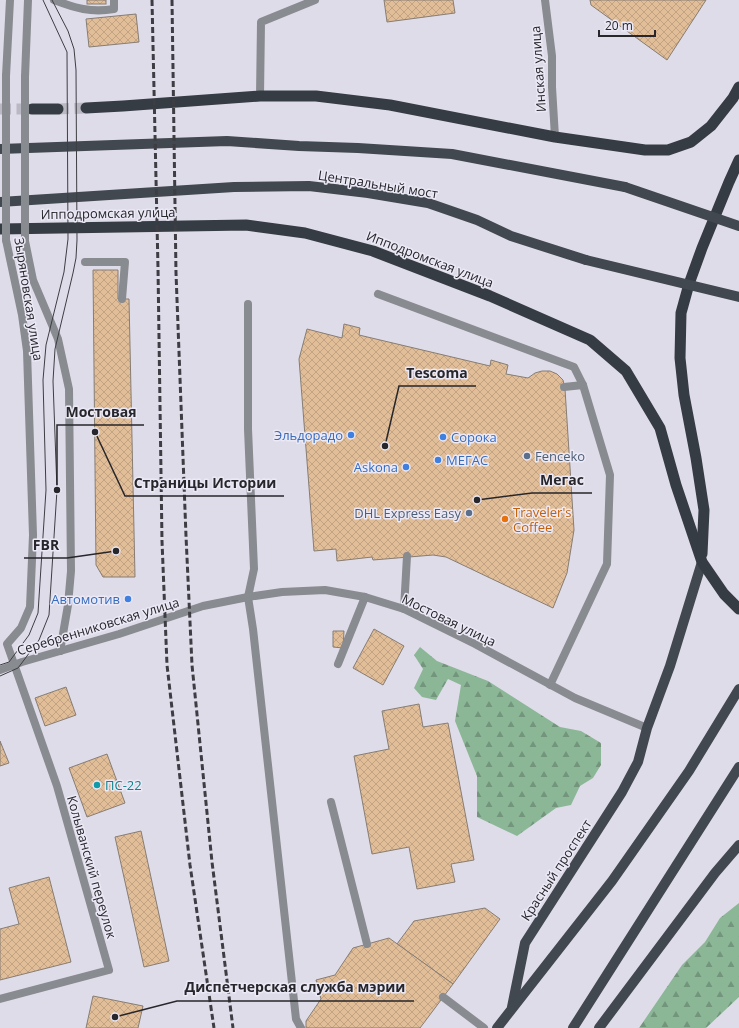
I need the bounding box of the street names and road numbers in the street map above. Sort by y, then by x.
street label: Инская улица [526,25,550,113]
street label: Центральный мост [317,166,439,202]
street label: Ипподромская улица [40,203,176,223]
street label: Ипподромская улица [364,226,496,292]
street label: Зыряновская улица [10,236,48,362]
street label: Мостовая улица [399,589,499,651]
street label: Серебренниковская улица [15,593,181,659]
street label: Колыванский переулок [63,793,121,941]
street label: Красный проспект [516,816,596,924]

